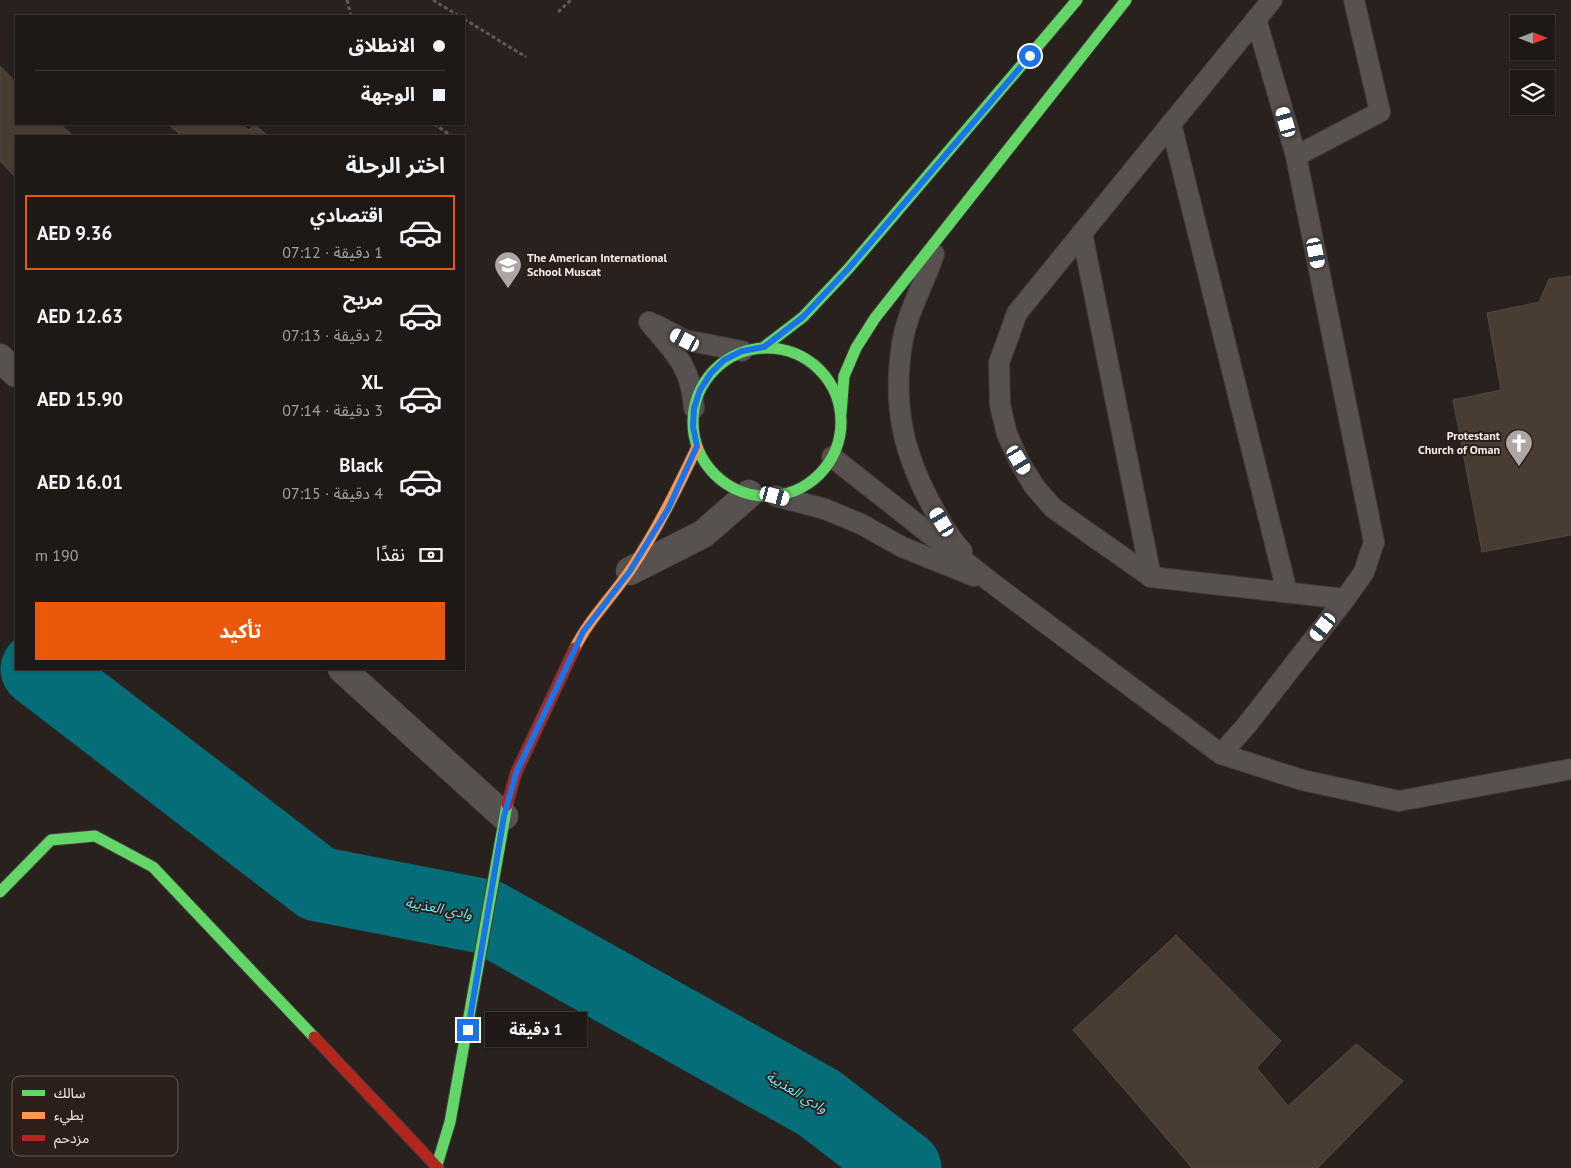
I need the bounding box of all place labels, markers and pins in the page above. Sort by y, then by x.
school or university icon: The American International School Muscat [493,250,523,289]
place label: The American International School Muscat [527,250,667,279]
place label: Protestant Church of Oman [1418,428,1501,457]
church icon: Protestant Church of Oman [1504,428,1534,467]

